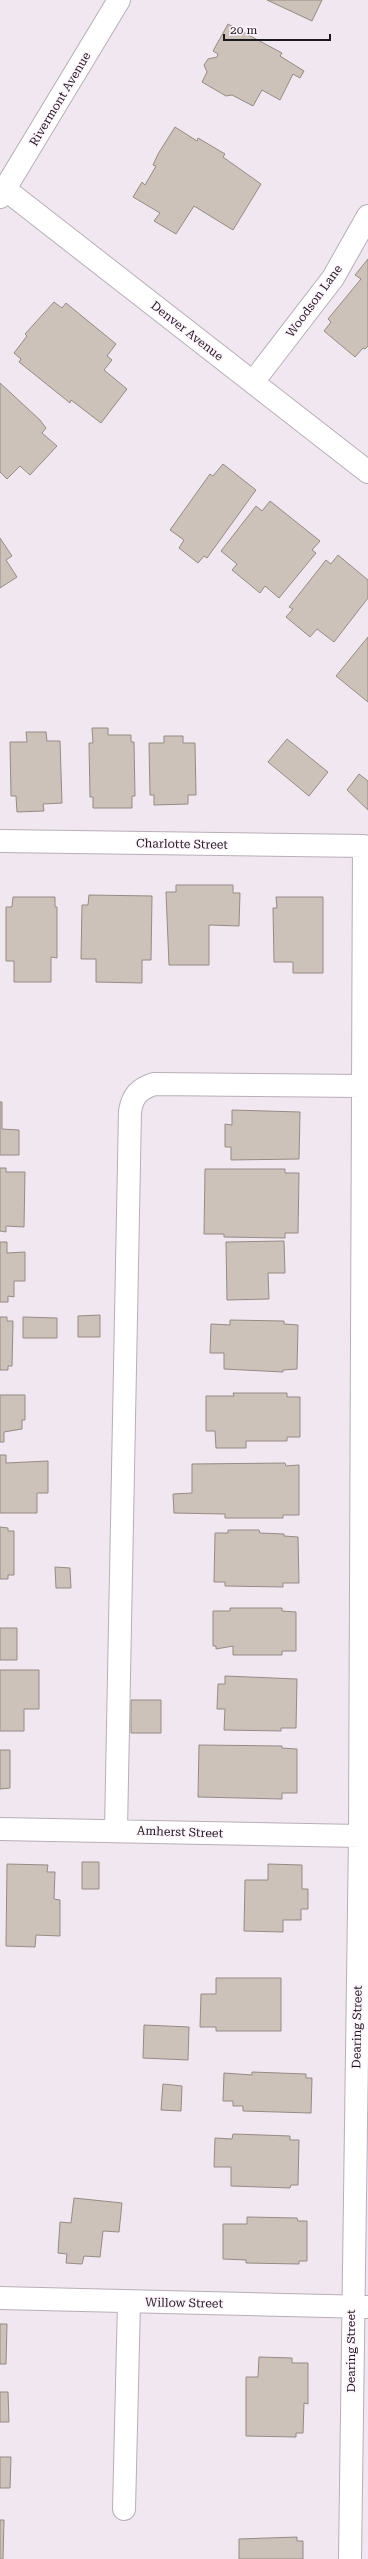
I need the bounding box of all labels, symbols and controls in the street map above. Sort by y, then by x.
scale bar [224,16,330,42]
text: 20 m [230,23,257,37]
street label: Rivermont Avenue [26,49,94,148]
street label: Woodson Lane [283,262,345,340]
street label: Denver Avenue [148,298,226,364]
street label: Charlotte Street [136,836,229,852]
street label: Amherst Street [137,1824,224,1841]
street label: Dearing Street [349,1985,365,2069]
street label: Willow Street [145,2295,224,2311]
street label: Dearing Street [344,2309,358,2393]

